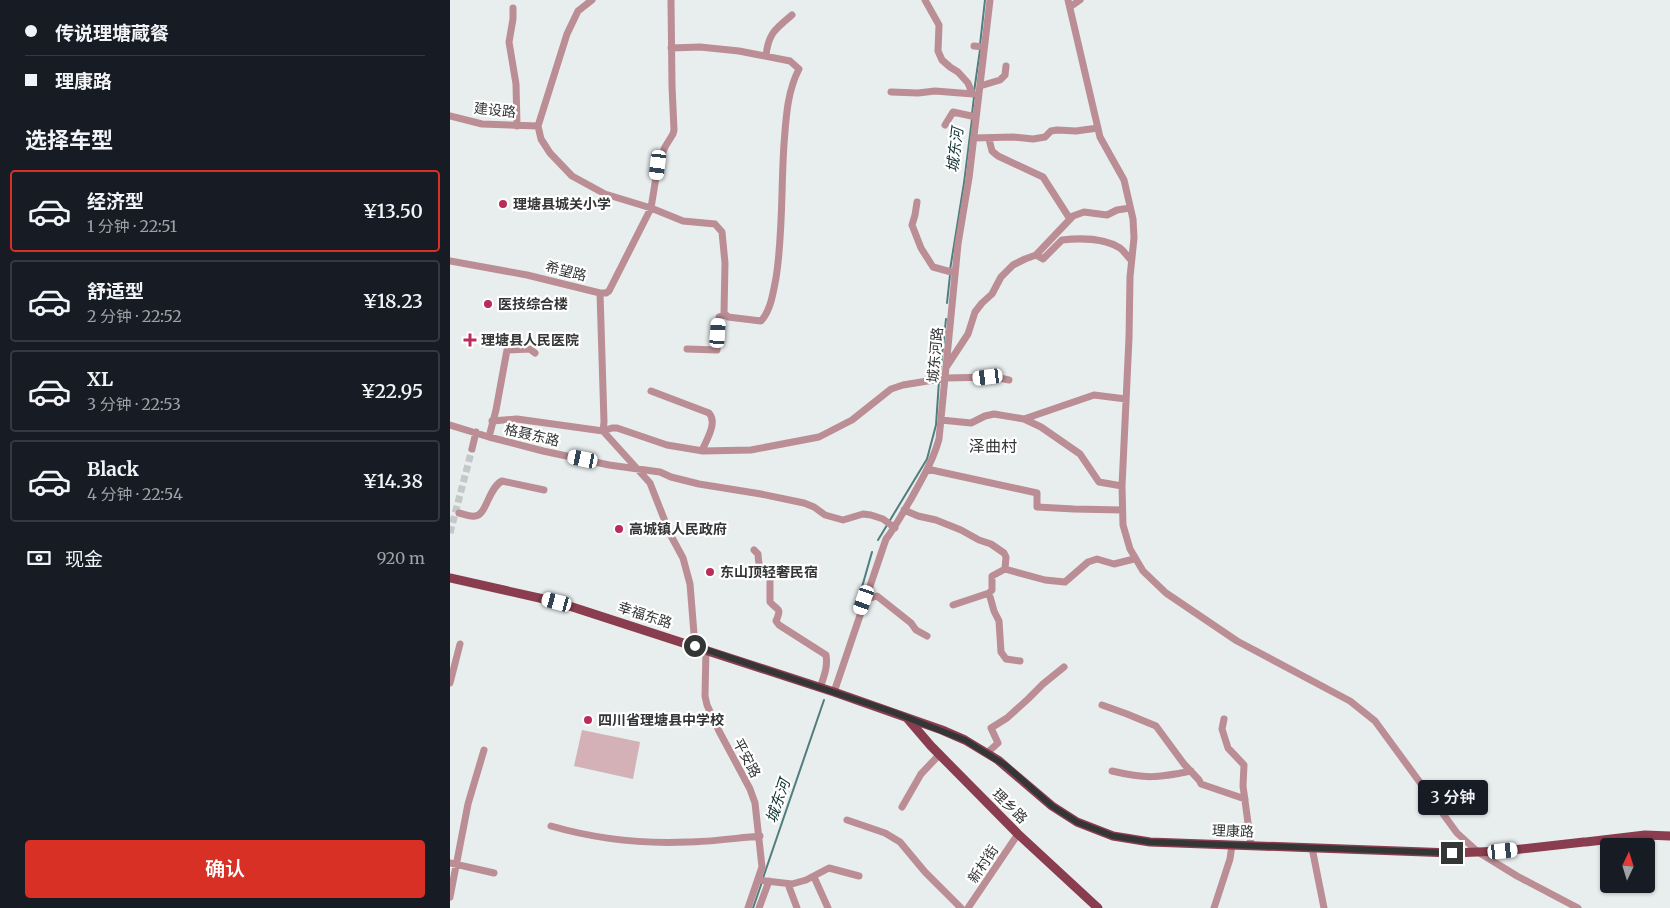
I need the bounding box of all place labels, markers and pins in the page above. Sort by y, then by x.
place label: 理塘县城关小学 [513,195,611,213]
marker: 理塘县城关小学 [497,198,509,210]
place label: 医技综合楼 [498,295,568,313]
marker: 医技综合楼 [482,298,494,310]
place label: 理塘县人民医院 [481,331,579,349]
marker: 理塘县人民医院 [463,333,477,347]
place label: 高城镇人民政府 [629,520,727,538]
marker: 高城镇人民政府 [613,523,625,535]
place label: 东山顶轻奢民宿 [720,563,818,581]
marker: 东山顶轻奢民宿 [704,566,716,578]
place label: 四川省理塘县中学校 [598,711,724,729]
marker: 四川省理塘县中学校 [582,714,594,726]

